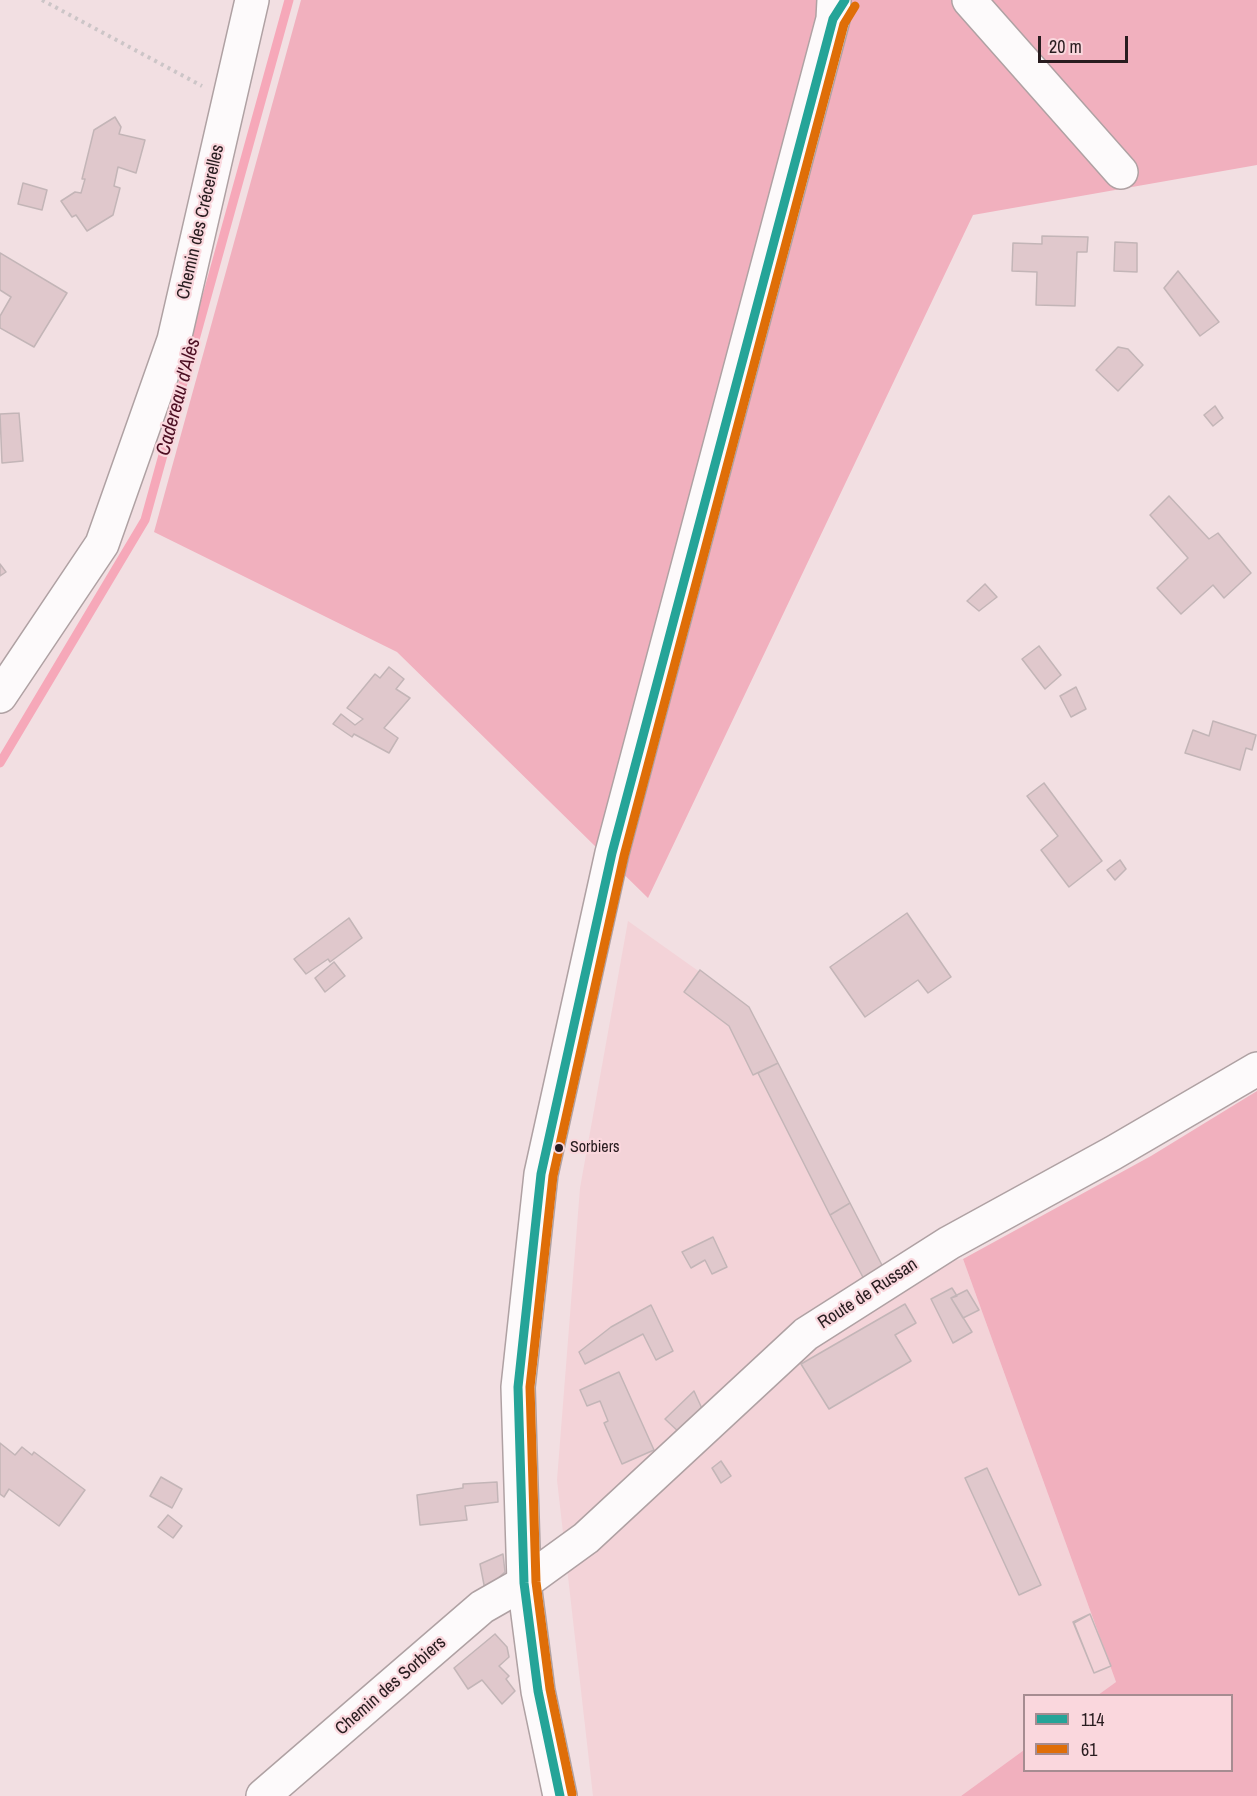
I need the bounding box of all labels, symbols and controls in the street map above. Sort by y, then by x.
scale bar [1041,24,1131,62]
text: 20 m [1049,34,1082,59]
street label: Chemin des Crécerelles [173,142,229,302]
water label: Cadereau d'Alès [152,336,206,458]
place label: Sorbiers [570,1138,620,1158]
marker: Sorbiers [553,1142,565,1154]
street label: Route de Russan [814,1254,922,1334]
street label: Chemin des Sorbiers [331,1632,451,1740]
legend [1023,1694,1233,1772]
text: 114 [1081,1707,1105,1732]
text: 61 [1081,1737,1097,1762]

